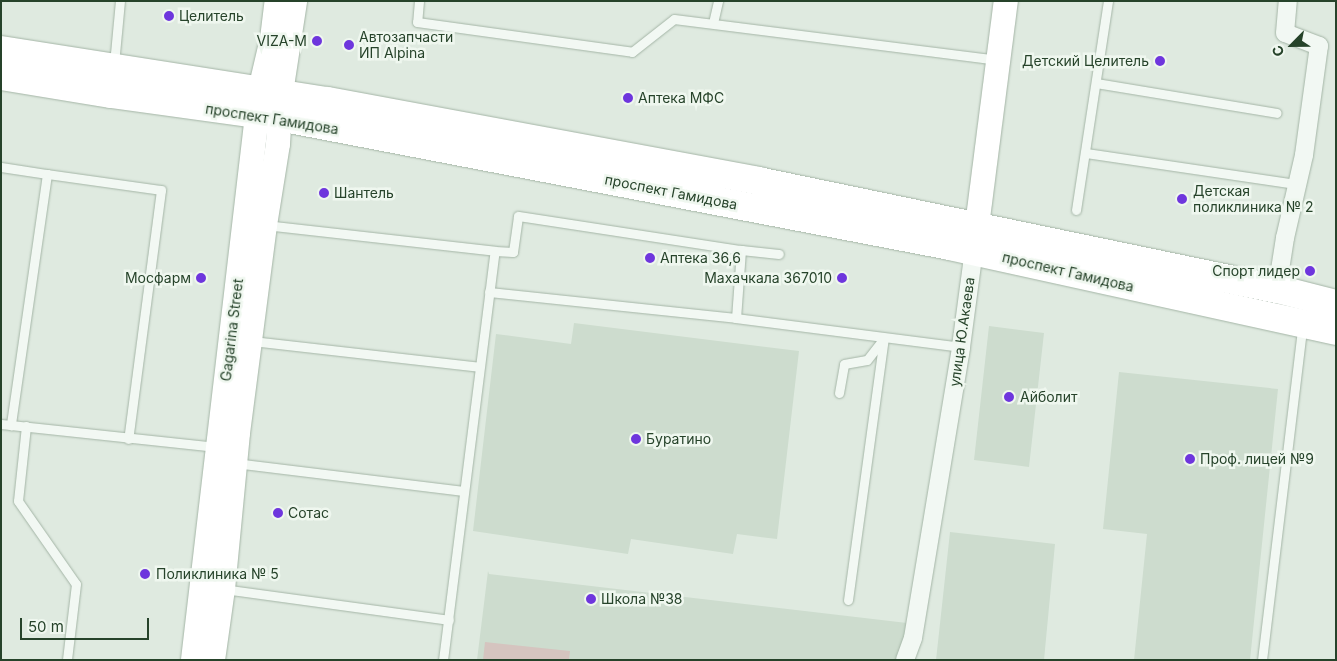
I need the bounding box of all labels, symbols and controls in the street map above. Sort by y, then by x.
place label: Целитель [179,8,244,24]
marker: Целитель [163,10,175,22]
north arrow [1267,20,1317,70]
place label: Автозапчасти ИП Alpina [359,29,453,62]
place label: VIZA-M [257,33,307,49]
marker: VIZA-M [311,35,323,47]
marker: Автозапчасти ИП Alpina [343,39,355,51]
text: С [1268,43,1288,59]
place label: Детский Целитель [1022,53,1149,69]
marker: Детский Целитель [1153,54,1167,68]
place label: Аптека МФС [638,90,724,106]
marker: Аптека МФС [622,92,634,104]
street label: проспект Гамидова [204,100,340,138]
street label: проспект Гамидова [603,171,739,213]
place label: Детская поликлиника № 2 [1193,183,1314,216]
place label: Шантель [334,185,394,201]
marker: Шантель [318,187,330,199]
marker: Детская поликлиника № 2 [1175,192,1189,206]
street label: проспект Гамидова [1001,249,1135,295]
place label: Аптека 36,6 [660,250,741,266]
marker: Аптека 36,6 [644,252,656,264]
place label: Спорт лидер [1212,263,1300,279]
marker: Спорт лидер [1304,265,1316,277]
place label: Мосфарм [125,270,191,286]
place label: Махачкала 367010 [704,270,832,286]
marker: Мосфарм [195,272,207,284]
marker: Махачкала 367010 [836,272,848,284]
street label: улица Ю.Акаева [946,276,978,388]
street label: Gagarina Street [217,278,247,382]
place label: Айболит [1020,389,1077,405]
marker: Айболит [1002,390,1016,404]
place label: Буратино [646,431,711,447]
marker: Буратино [630,433,642,445]
place label: Проф. лицей №9 [1200,451,1314,467]
marker: Проф. лицей №9 [1184,453,1196,465]
place label: Сотас [288,505,329,521]
marker: Сотас [272,507,284,519]
place label: Поликлиника № 5 [156,566,279,582]
marker: Поликлиника № 5 [138,567,152,581]
place label: Школа №38 [601,591,683,607]
marker: Школа №38 [585,593,597,605]
scale bar [22,608,151,640]
text: 50 m [28,617,64,636]

